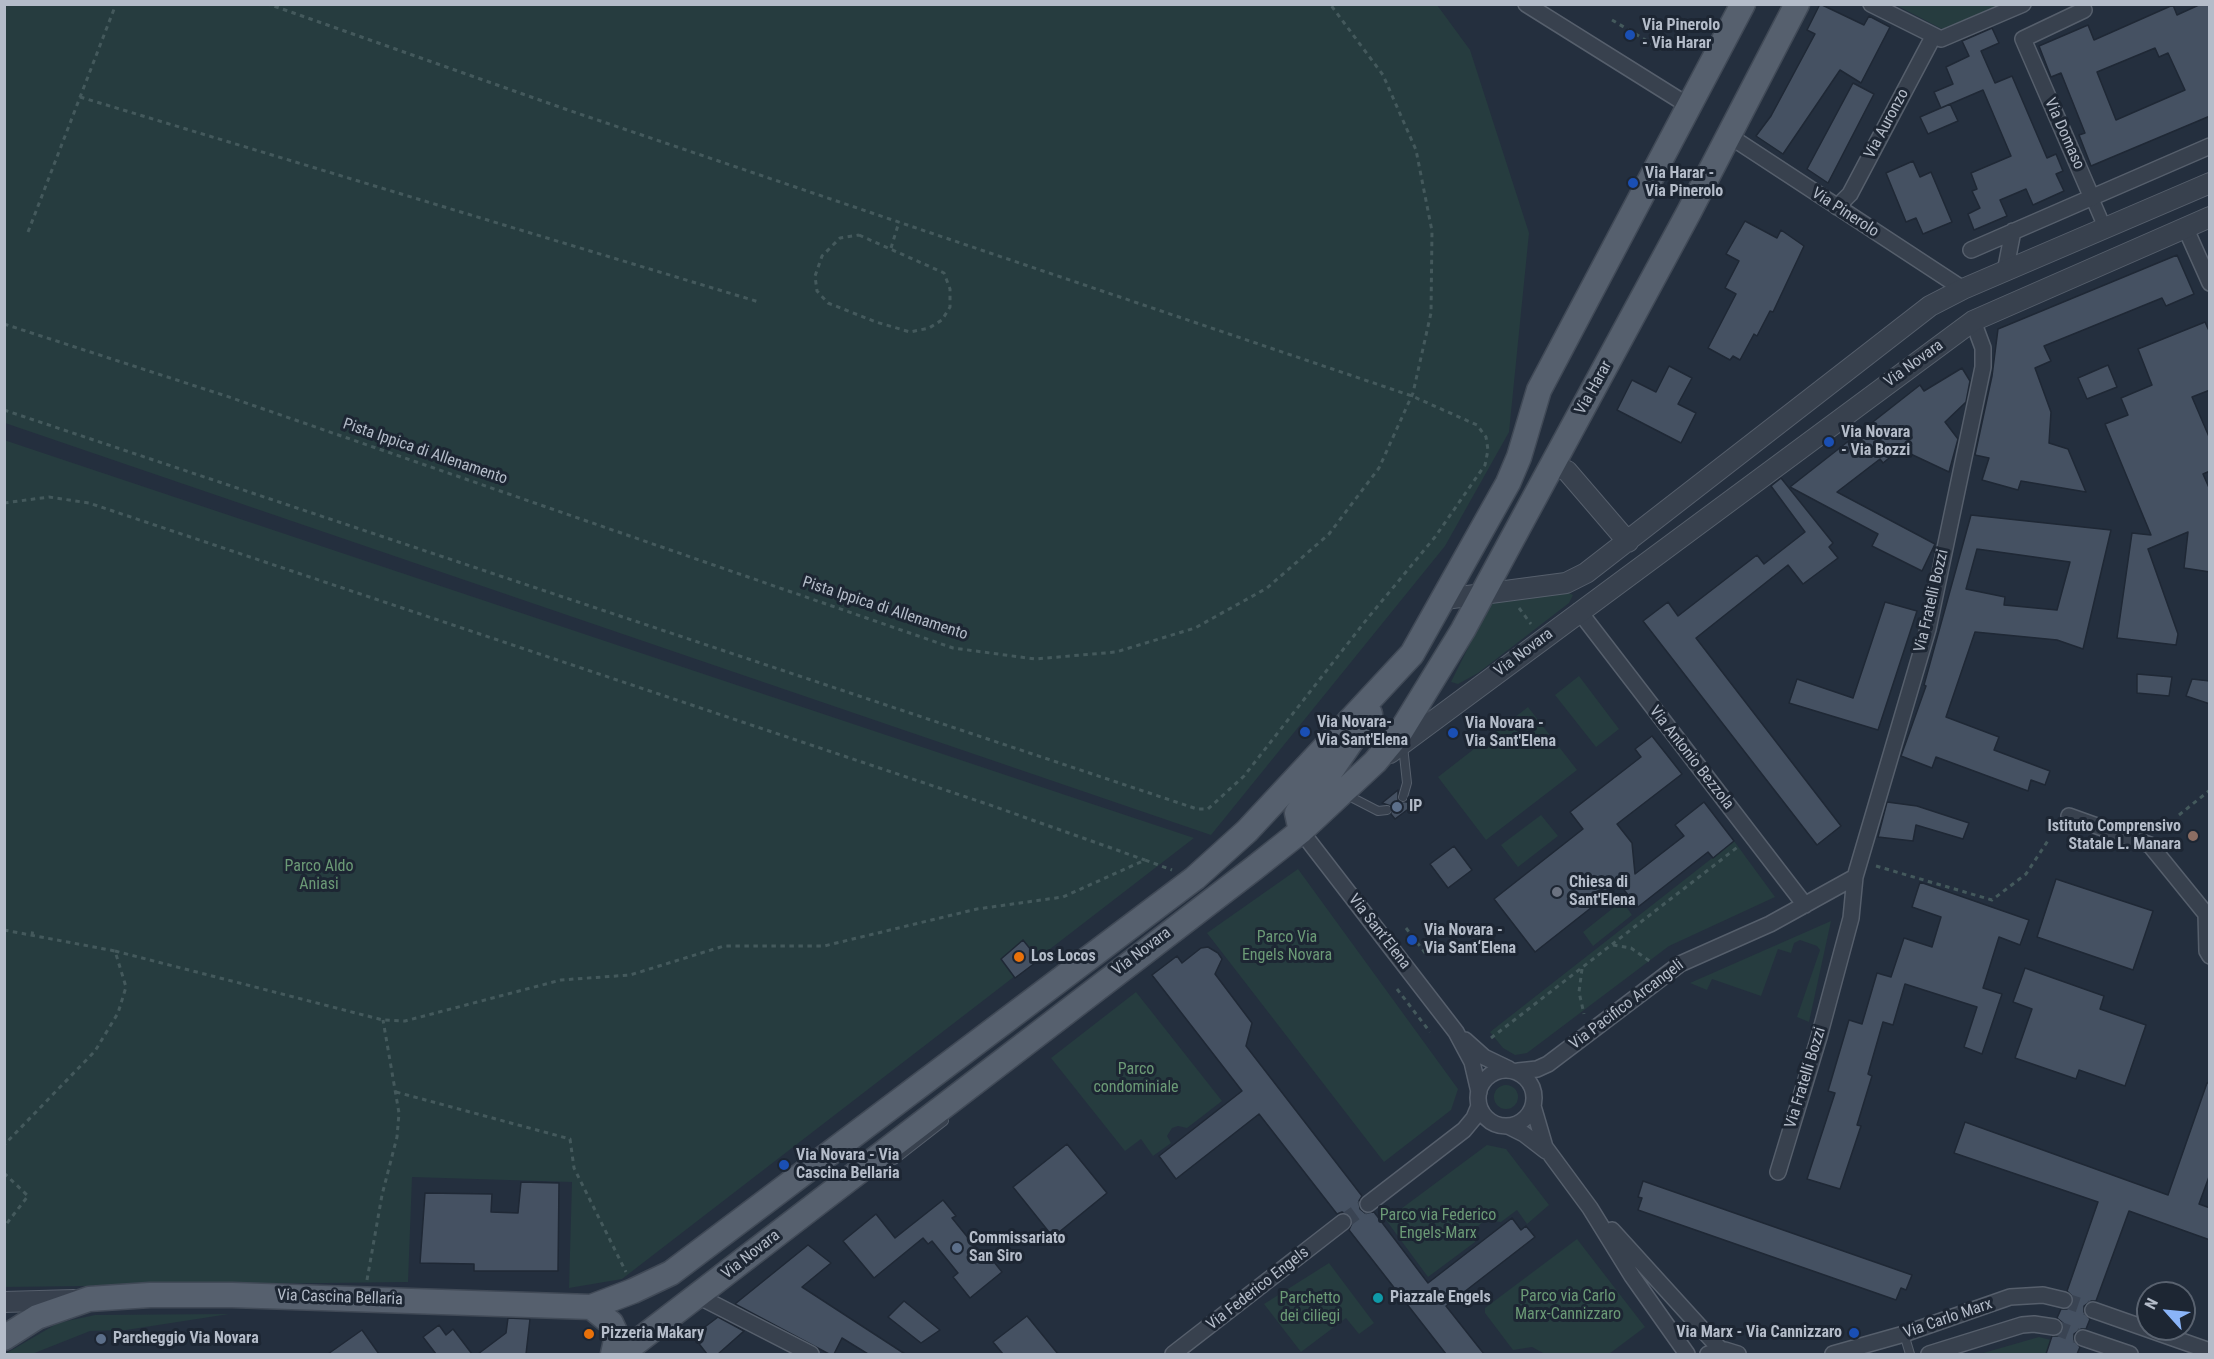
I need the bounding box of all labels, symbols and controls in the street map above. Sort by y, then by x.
place label: Via Pinerolo - Via Harar [1642,16,1720,54]
marker: Via Pinerolo - Via Harar [1623,28,1637,42]
street label: Via Auronzo [1861,86,1913,162]
street label: Via Domaso [2040,95,2088,173]
place label: Via Harar - Via Pinerolo [1645,164,1723,202]
marker: Via Harar - Via Pinerolo [1626,176,1640,190]
street label: Via Pinerolo [1808,184,1882,242]
street label: Via Novara [1881,336,1947,392]
street label: Via Harar [1571,358,1617,418]
street label: Pista Ippica di Allenamento [340,415,510,489]
place label: Via Novara - Via Bozzi [1841,423,1910,461]
marker: Via Novara - Via Bozzi [1822,435,1836,449]
street label: Via Fratelli Bozzi [1911,548,1953,654]
street label: Pista Ippica di Allenamento [800,573,970,645]
street label: Via Novara [1491,625,1557,681]
street label: Via Antonio Bezzola [1645,702,1737,814]
place label: Via Novara- Via Sant'Elena [1317,713,1408,751]
place label: Via Novara - Via Sant'Elena [1465,714,1556,752]
marker: Via Novara- Via Sant'Elena [1298,725,1312,739]
marker: Via Novara - Via Sant'Elena [1446,726,1460,740]
place label: IP [1409,797,1422,817]
marker: IP [1390,800,1404,814]
place label: Istituto Comprensivo Statale L. Manara [2048,817,2181,855]
marker: Istituto Comprensivo Statale L. Manara [2186,829,2200,843]
park label: Parco Aldo Aniasi [284,857,354,895]
place label: Chiesa di Sant'Elena [1569,873,1635,911]
marker: Chiesa di Sant'Elena [1550,885,1564,899]
street label: Via Sant’Elena [1344,891,1414,973]
place label: Via Novara - Via Sant‘Elena [1424,921,1516,959]
street label: Via Novara [1109,924,1175,980]
park label: Parco Via Engels Novara [1242,928,1332,966]
marker: Via Novara - Via Sant‘Elena [1405,933,1419,947]
place label: Los Locos [1031,947,1096,967]
marker: Los Locos [1012,950,1026,964]
street label: Via Pacifico Arcangeli [1566,956,1688,1054]
street label: Via Fratelli Bozzi [1781,1025,1831,1131]
park label: Parco condominiale [1093,1060,1179,1098]
place label: Via Novara - Via Cascina Bellaria [796,1146,900,1184]
marker: Via Novara - Via Cascina Bellaria [777,1158,791,1172]
park label: Parco via Federico Engels-Marx [1380,1206,1496,1244]
street label: Via Novara [718,1226,784,1284]
place label: Commissariato San Siro [969,1229,1065,1267]
marker: Commissariato San Siro [950,1241,964,1255]
street label: Via Federico Engels [1203,1243,1313,1335]
north arrow [2136,1281,2196,1341]
street label: Via Cascina Bellaria [277,1286,403,1310]
park label: Parco via Carlo Marx-Cannizzaro [1515,1287,1621,1325]
place label: Piazzale Engels [1390,1288,1491,1308]
park label: Parchetto dei ciliegi [1279,1289,1341,1327]
marker: Piazzale Engels [1371,1291,1385,1305]
street label: Via Carlo Marx [1901,1295,1995,1343]
text: N [2141,1295,2162,1312]
place label: Via Marx - Via Cannizzaro [1676,1323,1842,1343]
place label: Pizzeria Makary [601,1324,704,1344]
marker: Via Marx - Via Cannizzaro [1847,1326,1861,1340]
marker: Pizzeria Makary [582,1327,596,1341]
place label: Parcheggio Via Novara [113,1329,259,1349]
marker: Parcheggio Via Novara [94,1332,108,1346]

